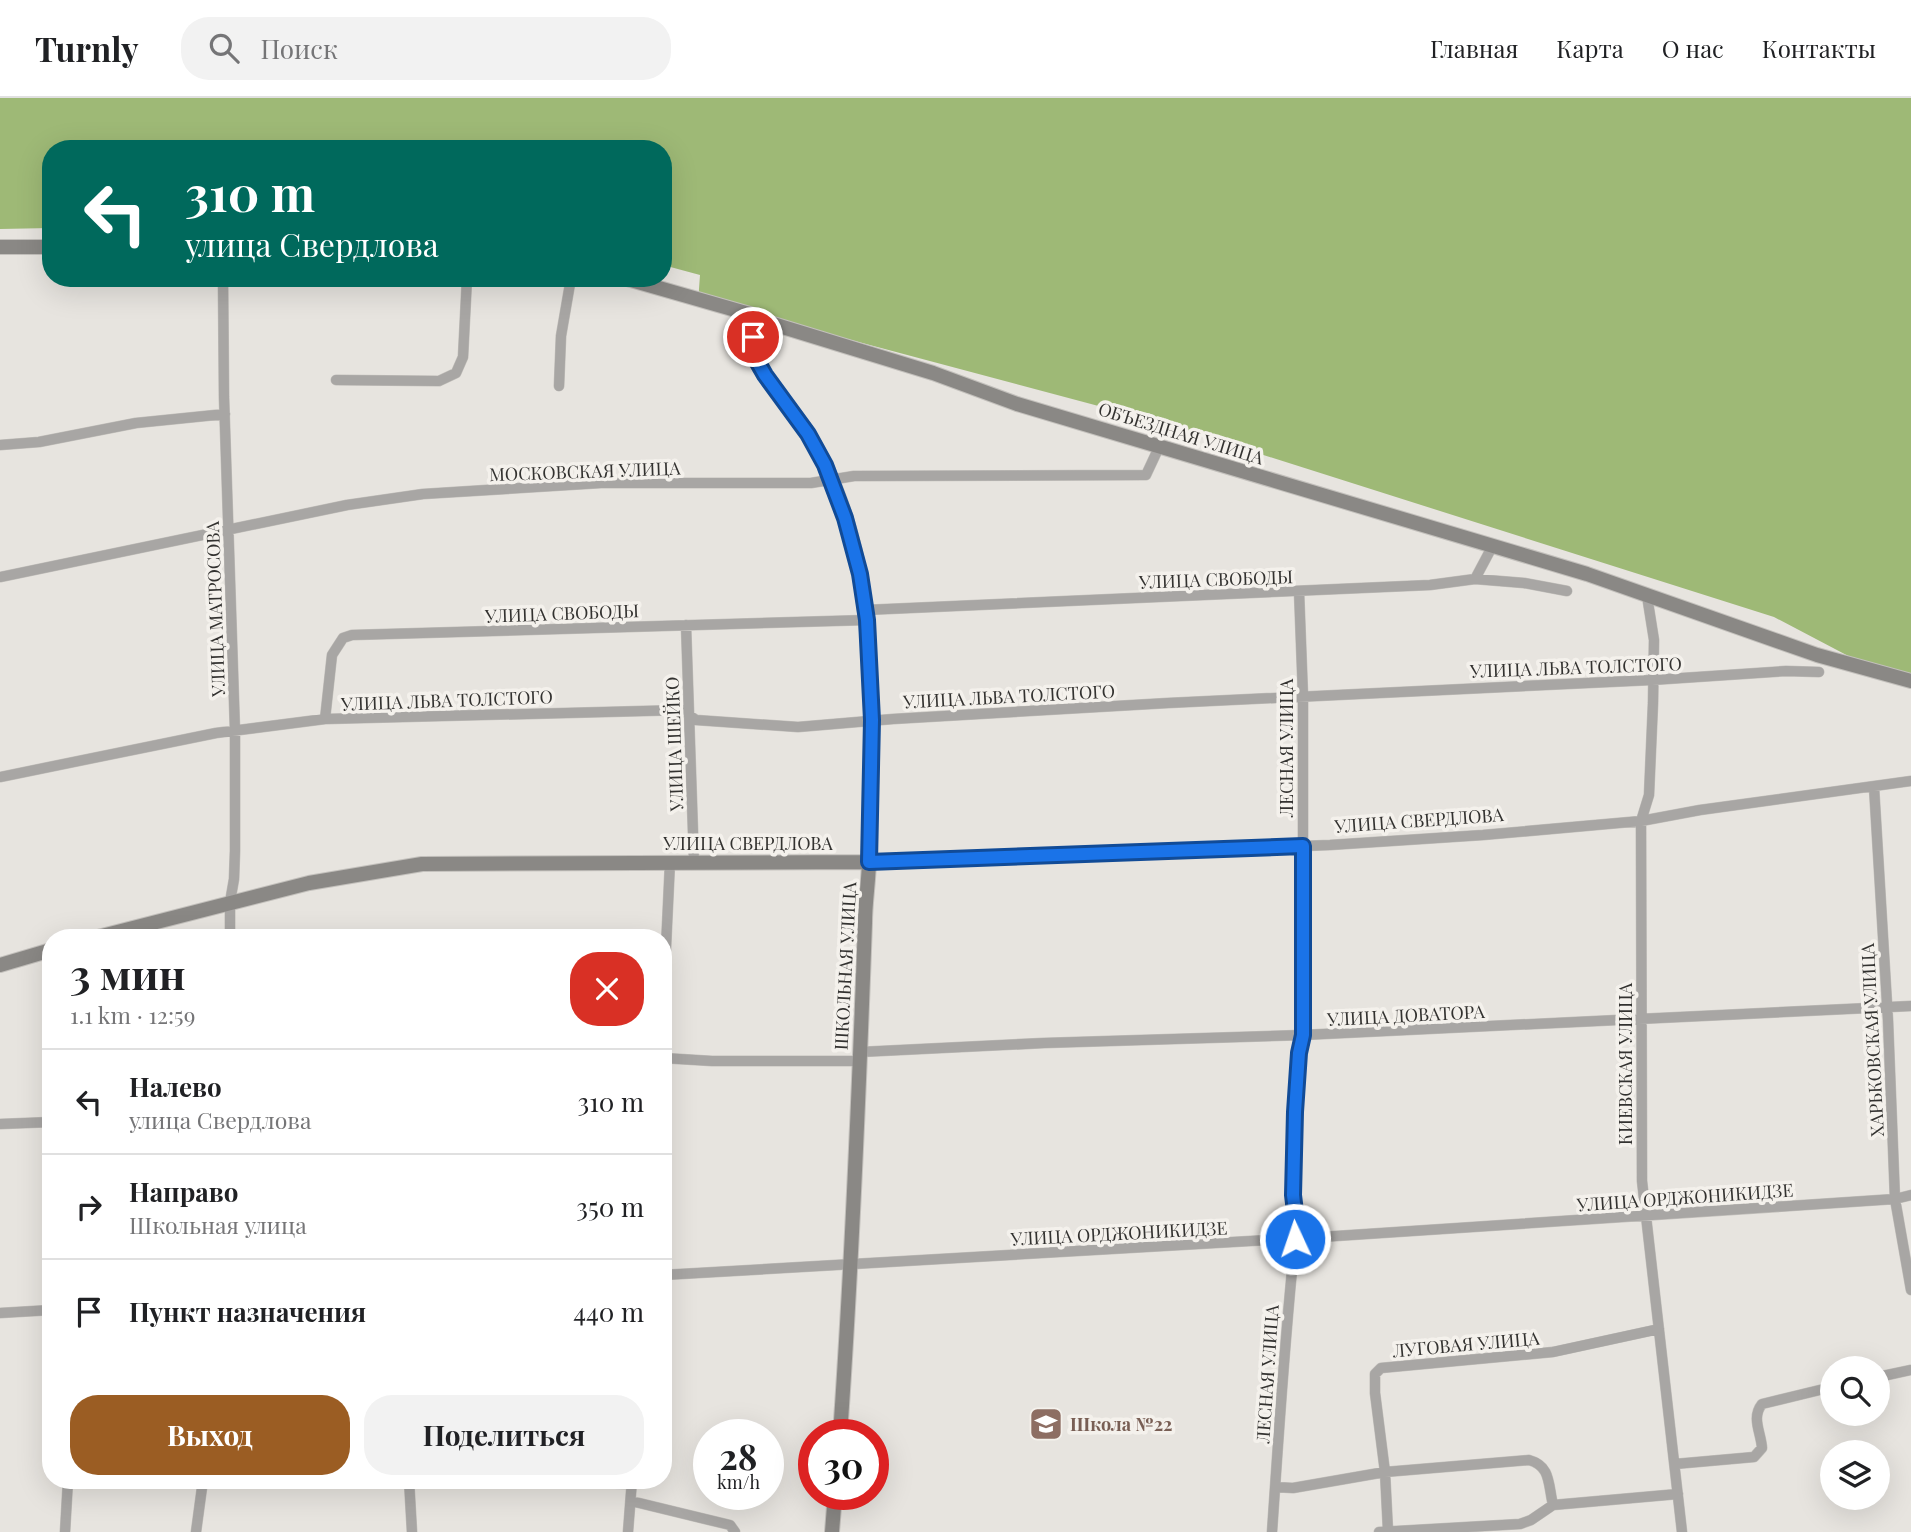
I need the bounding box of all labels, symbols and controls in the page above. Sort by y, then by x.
search box [181,17,671,80]
text: Turnly [35,26,139,70]
icon: search [205,29,243,67]
text: Поиск [261,31,338,66]
text: Главная [1430,32,1518,64]
text: Карта [1556,32,1624,64]
text: О нас [1662,32,1724,64]
text: Контакты [1762,32,1876,64]
text: 310 m [185,159,315,224]
icon: left [70,168,161,259]
text: улица Свердлова [185,222,439,265]
pin [723,307,783,367]
icon: arrive [734,318,772,356]
street label: ОБЪЕЗДНАЯ УЛИЦА [1095,396,1267,470]
street label: МОСКОВСКАЯ УЛИЦА [489,456,682,486]
street label: УЛИЦА МАТРОСОВА [200,520,230,698]
street label: УЛИЦА СВОБОДЫ [1138,564,1293,594]
street label: УЛИЦА СВОБОДЫ [484,598,639,628]
street label: УЛИЦА ЛЬВА ТОЛСТОГО [1469,651,1682,683]
street label: УЛИЦА ШЕЙКО [660,676,688,813]
street label: УЛИЦА ЛЬВА ТОЛСТОГО [902,678,1115,714]
street label: ЛЕСНАЯ УЛИЦА [1274,678,1298,818]
street label: УЛИЦА ЛЬВА ТОЛСТОГО [340,684,553,716]
street label: УЛИЦА СВЕРДЛОВА [1333,802,1505,838]
street label: УЛИЦА СВЕРДЛОВА [662,831,833,855]
street label: ШКОЛЬНАЯ УЛИЦА [829,881,861,1051]
street label: ХАРЬКОВСКАЯ УЛИЦА [1855,942,1889,1137]
text: 3 мин [70,945,186,1001]
button: close [570,952,644,1026]
street label: КИЕВСКАЯ УЛИЦА [1613,982,1637,1145]
text: 1.1 km · 12:59 [70,999,195,1030]
street label: УЛИЦА ДОВАТОРА [1326,999,1486,1031]
text: Налево [129,1069,222,1104]
icon: left [70,1083,108,1121]
text: 310 m [577,1084,644,1119]
text: улица Свердлова [129,1104,311,1135]
text: Направо [129,1174,238,1209]
street label: УЛИЦА ОРДЖОНИКИДЗЕ [1575,1177,1794,1217]
icon: right [70,1188,108,1226]
text: 350 m [576,1189,644,1224]
position arrow [1258,1202,1332,1276]
text: Школьная улица [129,1209,307,1240]
street label: УЛИЦА ОРДЖОНИКИДЗЕ [1009,1215,1228,1251]
icon: arrive [70,1293,108,1331]
text: Пункт назначения [129,1294,366,1329]
text: 440 m [573,1294,644,1329]
street label: ЛЕСНАЯ УЛИЦА [1250,1303,1284,1445]
street label: ЛУГОВАЯ УЛИЦА [1391,1326,1541,1362]
map controls [1820,1356,1890,1510]
button: search [1820,1356,1890,1426]
button: Выход [70,1395,350,1475]
button: Поделиться [364,1395,644,1475]
school or university icon: Школа №22 [1027,1405,1065,1443]
place label: Школа №22 [1070,1412,1173,1436]
speed limit sign: 30 [798,1419,889,1510]
text: 28 [720,1432,757,1479]
button: layers [1820,1440,1890,1510]
text: km/h [717,1470,760,1494]

